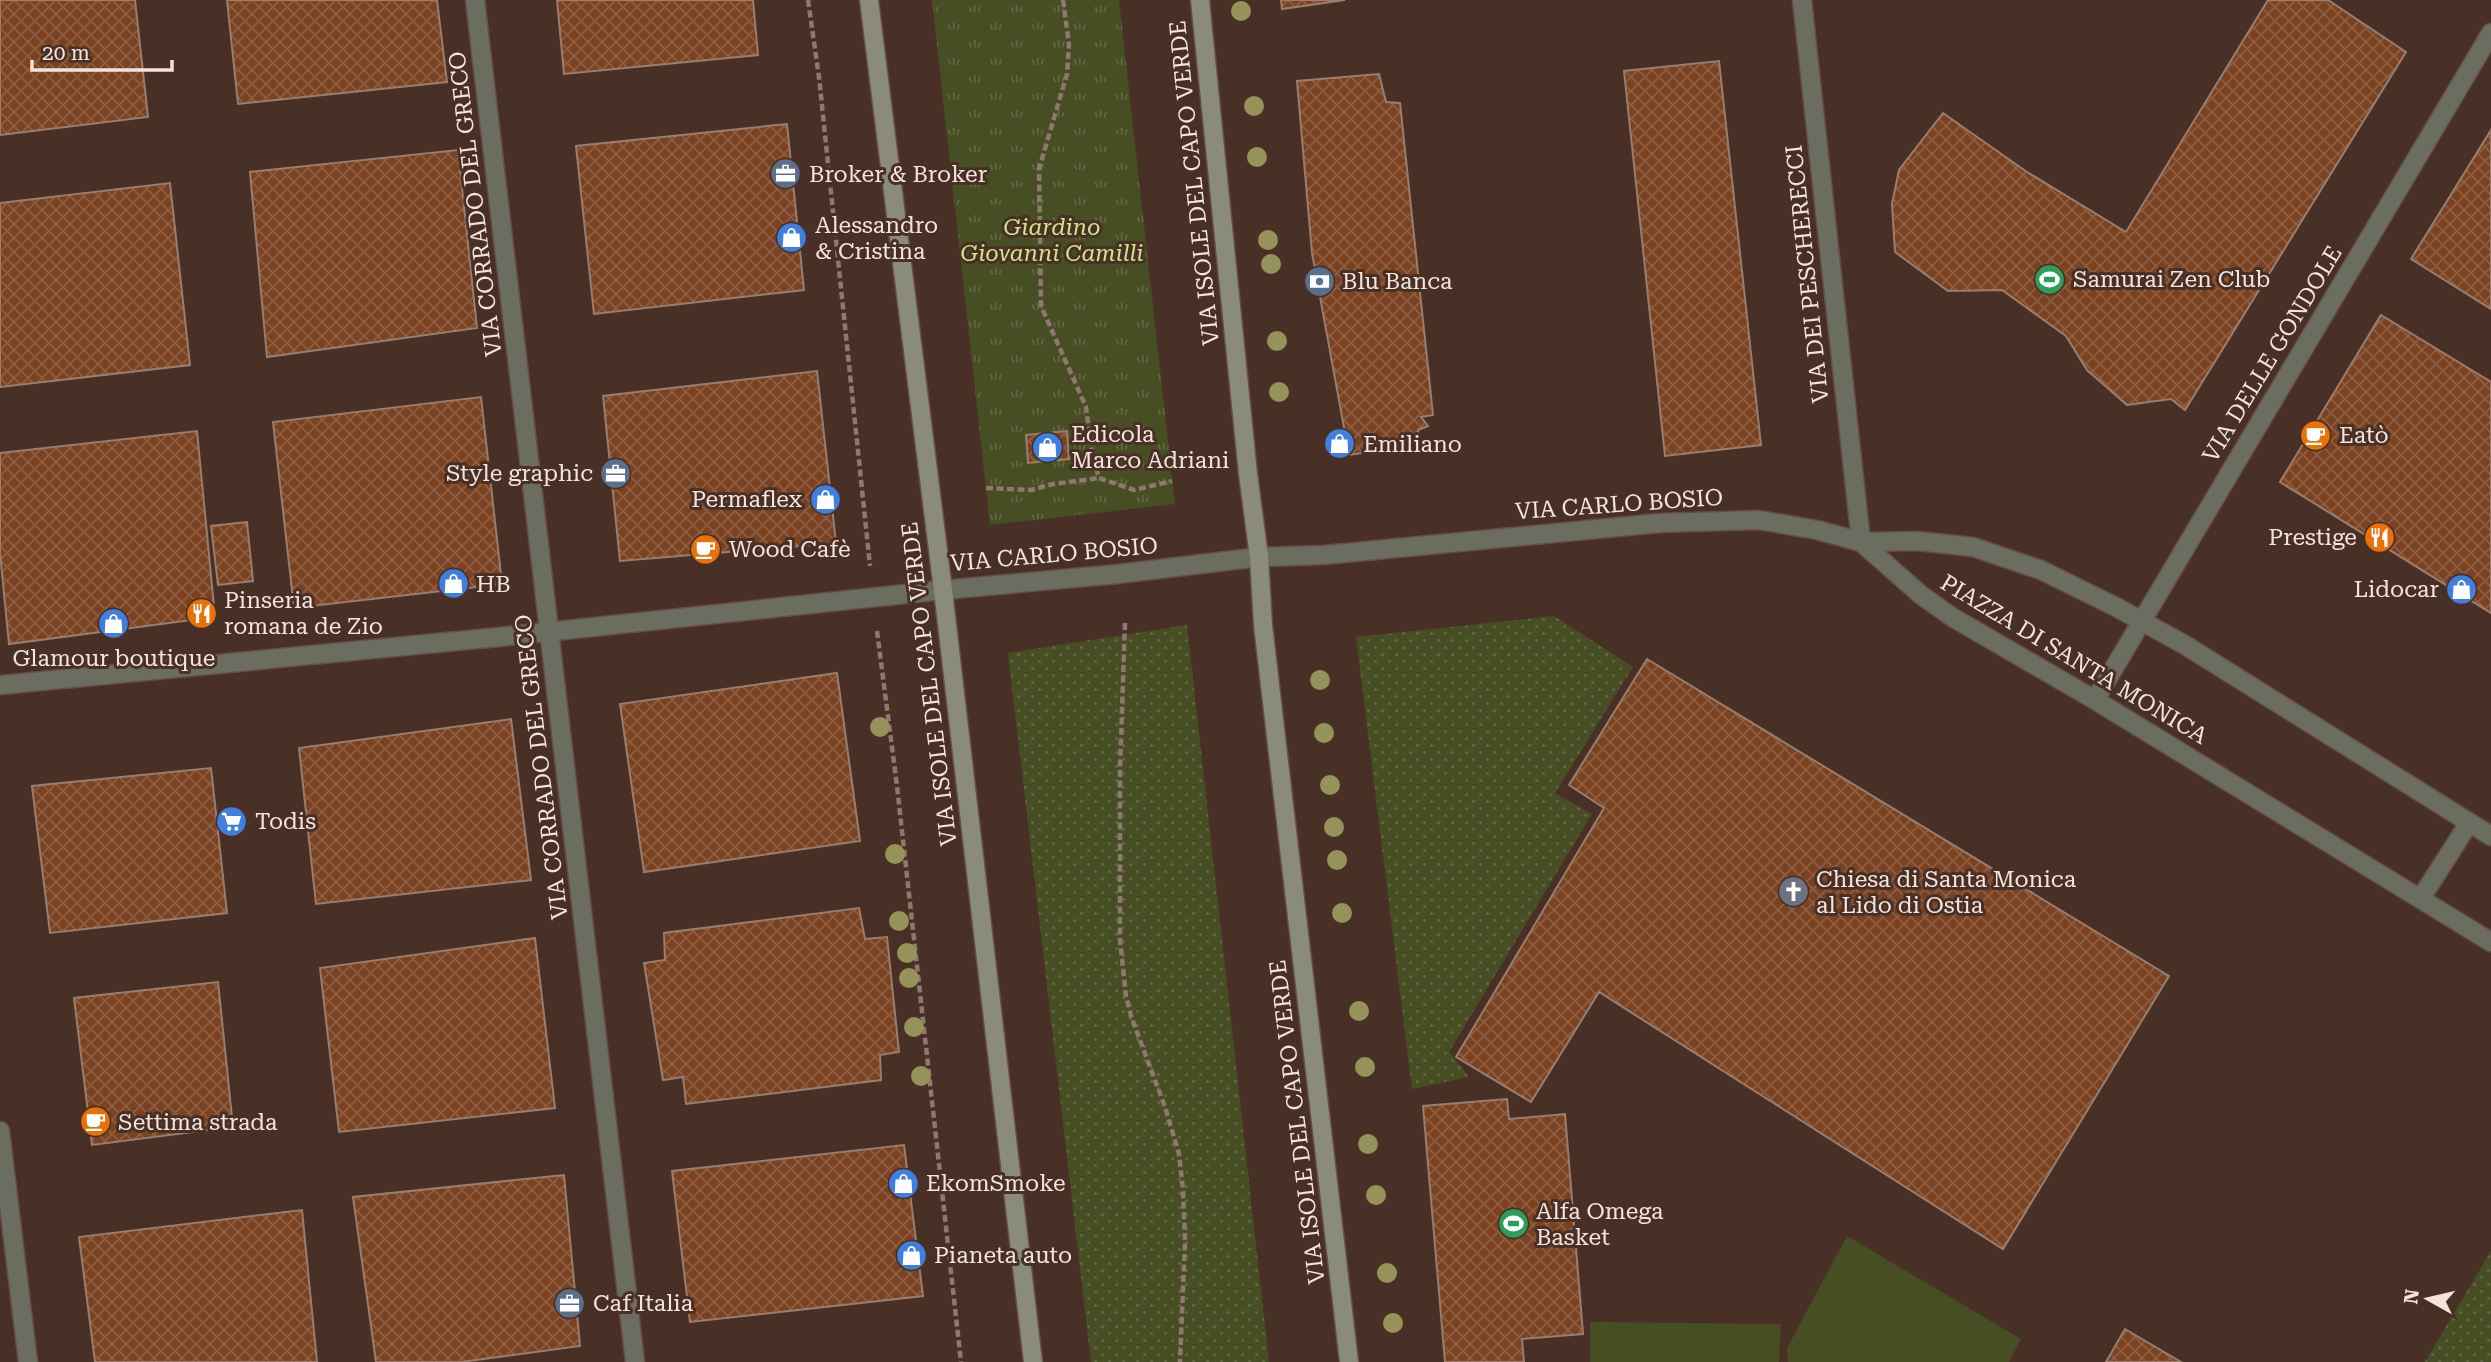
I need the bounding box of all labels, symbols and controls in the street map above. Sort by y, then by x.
street label: VIA ISOLE DEL CAPO VERDE [1164,19,1225,347]
scale bar [32,28,172,72]
text: 20 m [42,41,90,65]
street label: VIA CORRADO DEL GRECO [443,50,508,358]
street label: VIA DEI PESCHERECCI [1781,143,1834,404]
office icon: Broker & Broker [769,157,803,191]
place label: Broker & Broker [809,161,987,188]
place label: Alessandro & Cristina [815,212,938,265]
park label: Giardino Giovanni Camilli [960,214,1144,267]
shop icon: Alessandro & Cristina [775,221,809,255]
street label: VIA DELLE GONDOLE [2197,241,2348,467]
sports icon: Samurai Zen Club [2033,262,2067,296]
bank icon: Blu Banca [1302,264,1336,298]
place label: Samurai Zen Club [2073,266,2270,293]
place label: Blu Banca [1342,268,1453,295]
cafe icon: Eatò [2299,418,2333,452]
place label: Edicola Marco Adriani [1071,421,1229,474]
place label: Eatò [2339,422,2389,449]
shop icon: Emiliano [1323,427,1357,461]
shop icon: Edicola Marco Adriani [1031,430,1065,464]
place label: Emiliano [1363,431,1462,458]
office icon: Style graphic [599,456,633,490]
place label: Style graphic [446,460,593,487]
shop icon: Permaflex [808,482,842,516]
street label: VIA CARLO BOSIO [1514,484,1724,525]
place label: Permaflex [691,486,803,513]
street label: VIA ISOLE DEL CAPO VERDE [896,520,963,848]
restaurant icon: Prestige [2363,520,2397,554]
place label: Prestige [2268,524,2357,551]
cafe icon: Wood Cafè [689,532,723,566]
street label: VIA CARLO BOSIO [949,532,1159,577]
place label: Wood Cafè [729,536,851,563]
shop icon: HB [436,567,470,601]
street label: PIAZZA DI SANTA MONICA [1935,569,2212,750]
place label: HB [476,571,511,598]
shop icon: Lidocar [2445,572,2479,606]
place label: Lidocar [2354,576,2439,603]
place label: Pinseria romana de Zio [224,587,383,640]
restaurant icon: Pinseria romana de Zio [184,596,218,630]
shop icon: Glamour boutique [97,607,131,641]
street label: VIA CORRADO DEL GRECO [509,613,574,921]
place label: Glamour boutique [13,645,215,672]
supermarket icon: Todis [215,804,249,838]
place label: Todis [255,808,316,835]
place label: Chiesa di Santa Monica al Lido di Ostia [1816,866,2077,919]
church icon: Chiesa di Santa Monica al Lido di Ostia [1776,875,1810,909]
street label: VIA ISOLE DEL CAPO VERDE [1264,958,1331,1286]
cafe icon: Settima strada [78,1105,112,1139]
place label: Settima strada [118,1109,278,1136]
shop icon: EkomSmoke [886,1166,920,1200]
place label: EkomSmoke [926,1170,1066,1197]
place label: Alfa Omega Basket [1536,1198,1664,1251]
sports icon: Alfa Omega Basket [1496,1207,1530,1241]
shop icon: Pianeta auto [894,1238,928,1272]
place label: Pianeta auto [934,1242,1072,1269]
north arrow [2393,1264,2463,1334]
office icon: Caf Italia [553,1286,587,1320]
text: N [2399,1287,2424,1306]
place label: Caf Italia [593,1290,694,1317]

